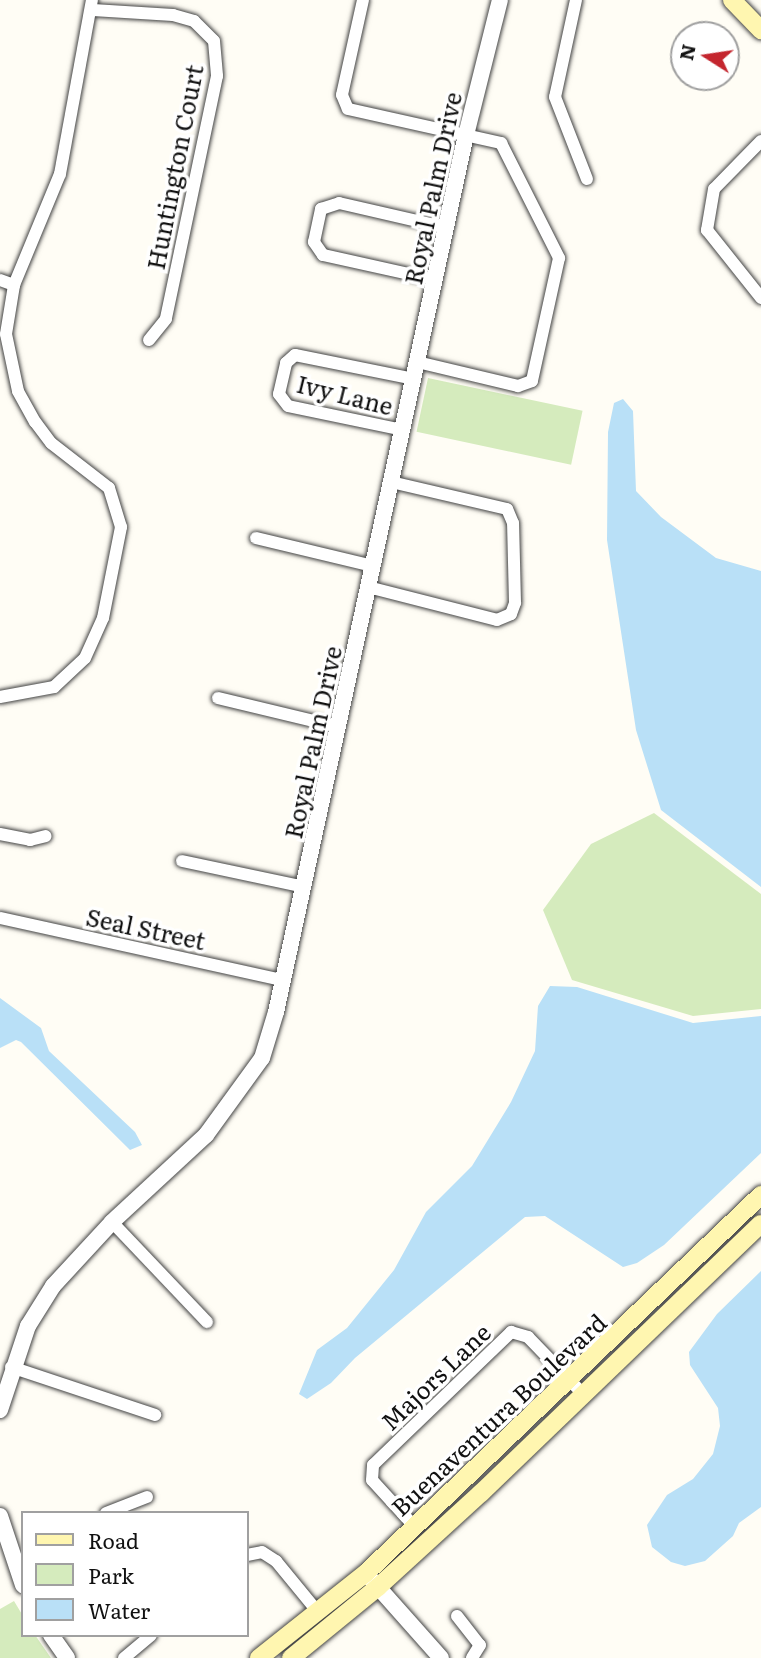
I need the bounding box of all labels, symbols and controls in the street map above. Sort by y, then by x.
north arrow [670,21,740,91]
text: N [671,41,702,63]
street label: Huntington Court [140,62,208,272]
street label: Royal Palm Drive [398,89,466,287]
street label: Ivy Lane [294,368,396,420]
street label: Royal Palm Drive [278,643,346,841]
street label: Seal Street [84,901,208,955]
street label: Buenaventura Boulevard [385,1307,611,1521]
street label: Majors Lane [374,1317,496,1435]
legend [21,1511,248,1637]
text: Road [88,1524,139,1555]
text: Park [88,1559,134,1590]
text: Water [88,1594,150,1625]

